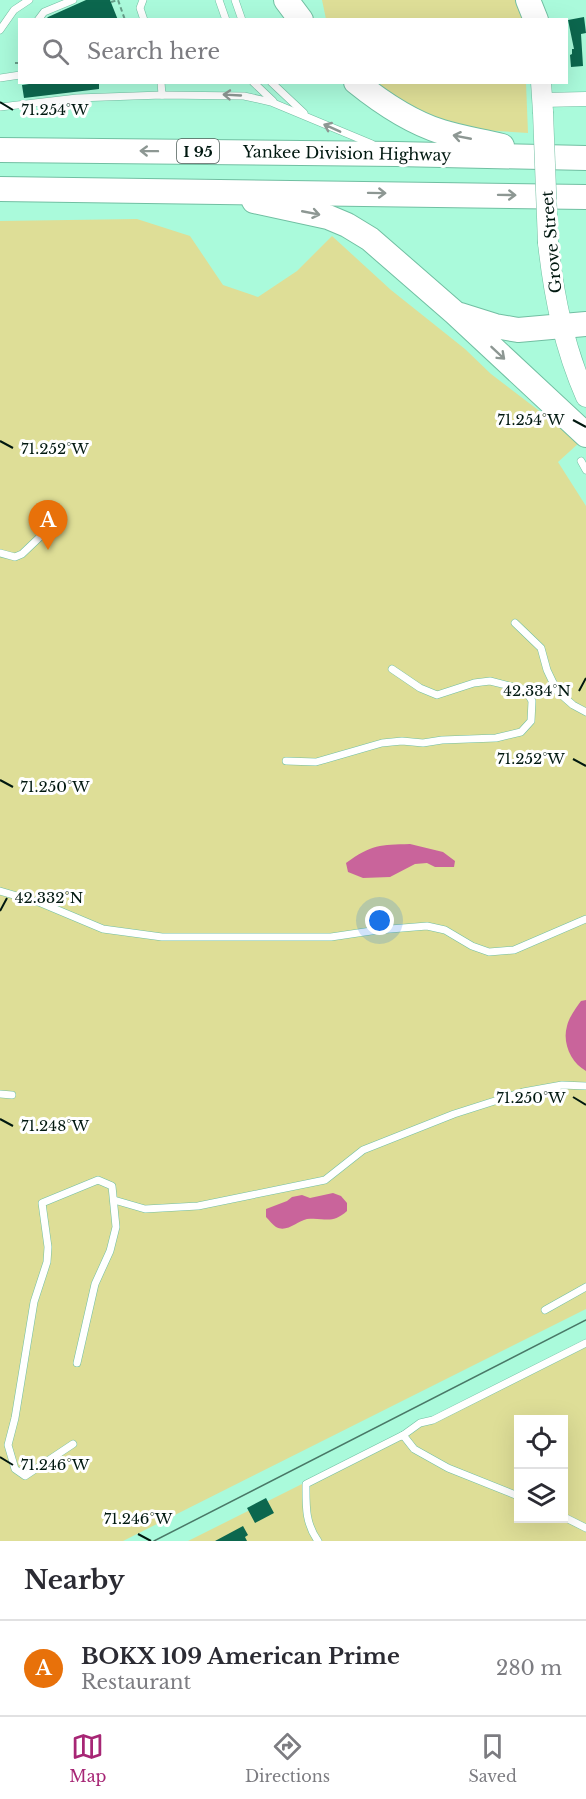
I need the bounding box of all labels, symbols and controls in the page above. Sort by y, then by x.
search box [18,18,568,84]
icon: search [39,35,72,68]
text: Search here [87,38,220,65]
one-way arrow [222,90,242,101]
text: 71.254°W [21,100,89,119]
one-way arrow [324,122,342,134]
one-way arrow [452,131,472,142]
road number: I 95 [177,139,219,163]
street label: Yankee Division Highway [242,141,452,165]
one-way arrow [139,145,159,157]
one-way arrow [366,188,386,199]
one-way arrow [496,189,516,201]
street label: Grove Street [537,190,565,294]
one-way arrow [301,208,321,219]
one-way arrow [490,346,505,361]
text: 71.254°W [497,410,565,429]
text: 71.252°W [21,439,89,458]
pin: A [28,500,68,550]
text: 42.334°N [503,681,571,700]
text: 71.252°W [497,749,565,768]
text: 71.250°W [20,777,90,796]
text: 42.332°N [15,888,83,907]
your location [365,906,394,935]
text: 71.250°W [496,1088,566,1107]
text: 71.248°W [21,1116,89,1135]
map controls [514,1415,568,1523]
button: locate [514,1415,568,1469]
text: 71.246°W [21,1455,90,1474]
button: layers [514,1469,568,1523]
text: 71.246°W [104,1509,173,1528]
text: Nearby [24,1564,125,1596]
text: BOKX 109 American Prime [81,1643,400,1670]
text: A [35,1656,52,1680]
text: 280 m [496,1656,562,1680]
text: Restaurant [81,1670,191,1694]
tab: Map [69,1730,106,1786]
tab: Directions [245,1730,330,1786]
tab: Saved [468,1730,517,1786]

